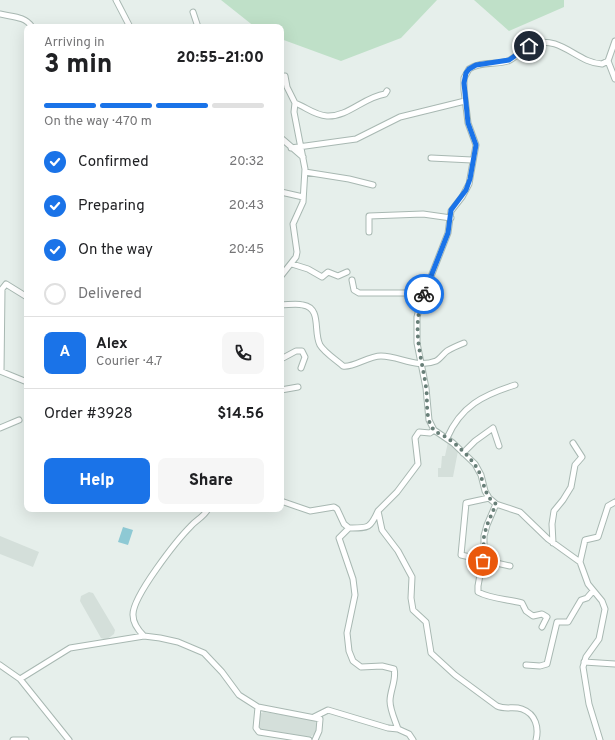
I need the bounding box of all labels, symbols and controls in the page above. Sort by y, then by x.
pin [512,29,546,63]
text: Arriving in [44,35,105,51]
icon: home [518,35,540,57]
text: 3 min [44,49,112,82]
text: 20:55–21:00 [176,49,264,68]
text: On the way · 470 m [44,114,152,130]
icon: check [44,151,66,173]
text: Confirmed [78,153,149,172]
text: 20:32 [229,154,264,170]
icon: check [44,195,66,217]
text: Preparing [78,197,145,216]
text: 20:43 [229,198,264,214]
icon: check [44,239,66,261]
text: On the way [78,241,153,260]
text: 20:45 [229,242,264,258]
courier [404,274,444,314]
icon: bike [413,283,435,305]
text: Delivered [78,285,142,304]
button: phone [222,332,264,374]
text: Alex [96,335,128,354]
text: A [60,343,70,362]
text: Courier · 4.7 [96,354,162,370]
text: Order #3928 [44,405,133,424]
text: $14.56 [217,405,264,424]
button: Help [44,458,150,504]
button: Share [158,458,264,504]
pin [466,544,500,578]
icon: bag [472,550,494,572]

